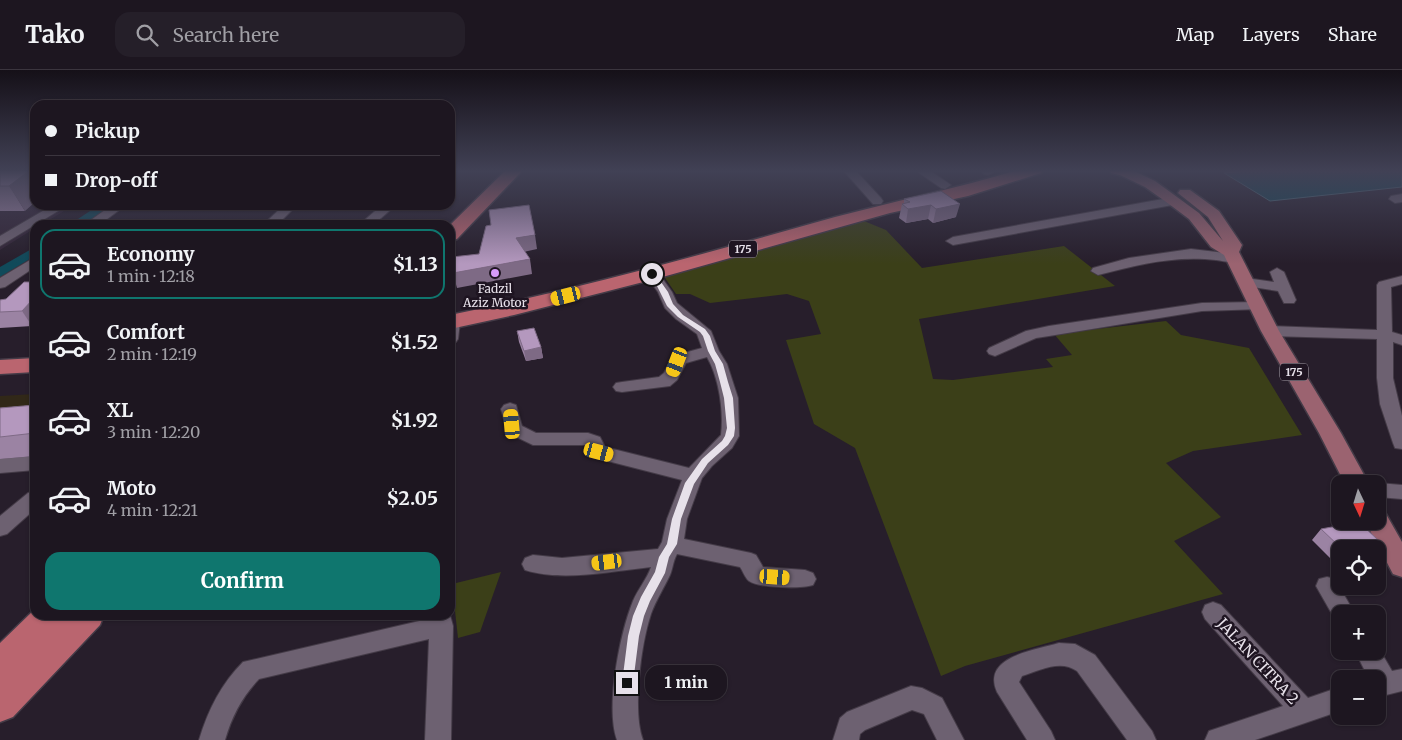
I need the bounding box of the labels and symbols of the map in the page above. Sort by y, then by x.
road number: 175 [729,240,757,258]
route start [641,263,663,285]
marker: Fadzil Aziz Motor [489,267,501,279]
place label: Fadzil Aziz Motor [462,281,528,310]
car [549,285,582,307]
car [664,345,689,379]
road number: 175 [1280,364,1308,380]
car [503,408,520,440]
car [582,441,615,463]
north arrow [1331,475,1386,530]
car [591,553,622,571]
car [759,568,790,586]
street label: JALAN CITRA 2 [1213,613,1303,708]
callout: 1 min [644,666,727,700]
route end [616,672,638,694]

